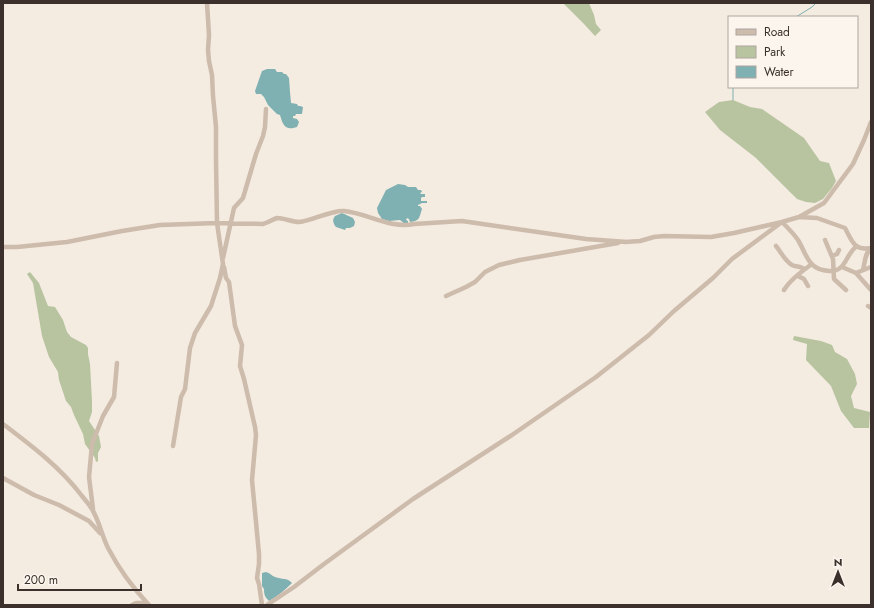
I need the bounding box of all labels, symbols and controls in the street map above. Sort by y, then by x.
legend [728,16,858,88]
text: Road [764,23,790,41]
text: Park [764,43,786,61]
text: Water [764,63,795,81]
north arrow [818,552,858,592]
text: N [834,554,842,570]
scale bar [18,566,141,592]
text: 200 m [24,571,58,589]

